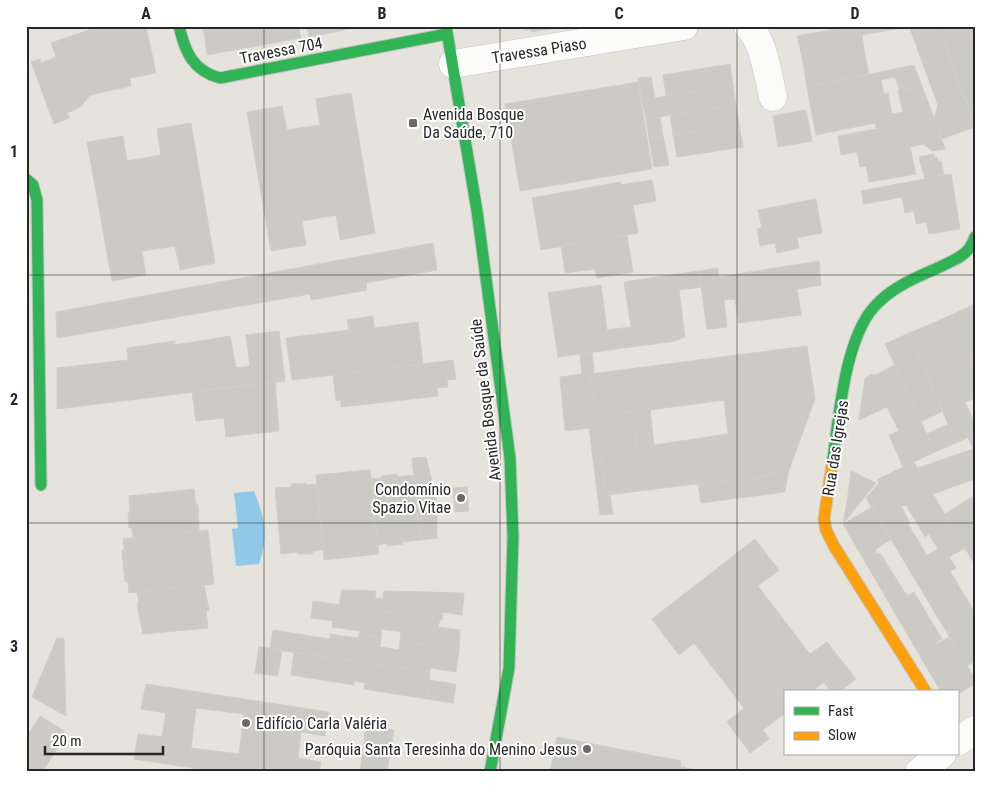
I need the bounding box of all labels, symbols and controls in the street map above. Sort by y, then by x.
text: A [141,4,151,23]
text: B [378,4,387,23]
text: C [614,4,624,23]
text: D [850,4,860,23]
street label: Travessa 704 [238,33,324,68]
street label: Travessa Piaso [490,34,588,67]
place label: Avenida Bosque Da Saúde, 710 [423,105,524,142]
marker: Avenida Bosque Da Saúde, 710 [407,117,419,129]
text: 1 [10,142,18,161]
street label: Avenida Bosque da Saúde [466,318,505,482]
text: 2 [10,390,18,409]
street label: Rua das Igrejas [819,399,852,497]
place label: Condomínio Spazio Vitae [372,480,451,517]
marker: Condomínio Spazio Vitae [455,492,467,504]
text: 3 [10,637,18,656]
legend [784,690,958,756]
text: Fast [828,702,853,720]
place label: Edifício Carla Valéria [256,714,387,733]
marker: Edifício Carla Valéria [240,717,252,729]
scale bar [45,723,162,755]
text: Slow [828,726,857,744]
text: 20 m [52,732,82,750]
place label: Paróquia Santa Teresinha do Menino Jesus [305,740,577,759]
marker: Paróquia Santa Teresinha do Menino Jesus [581,743,593,755]

